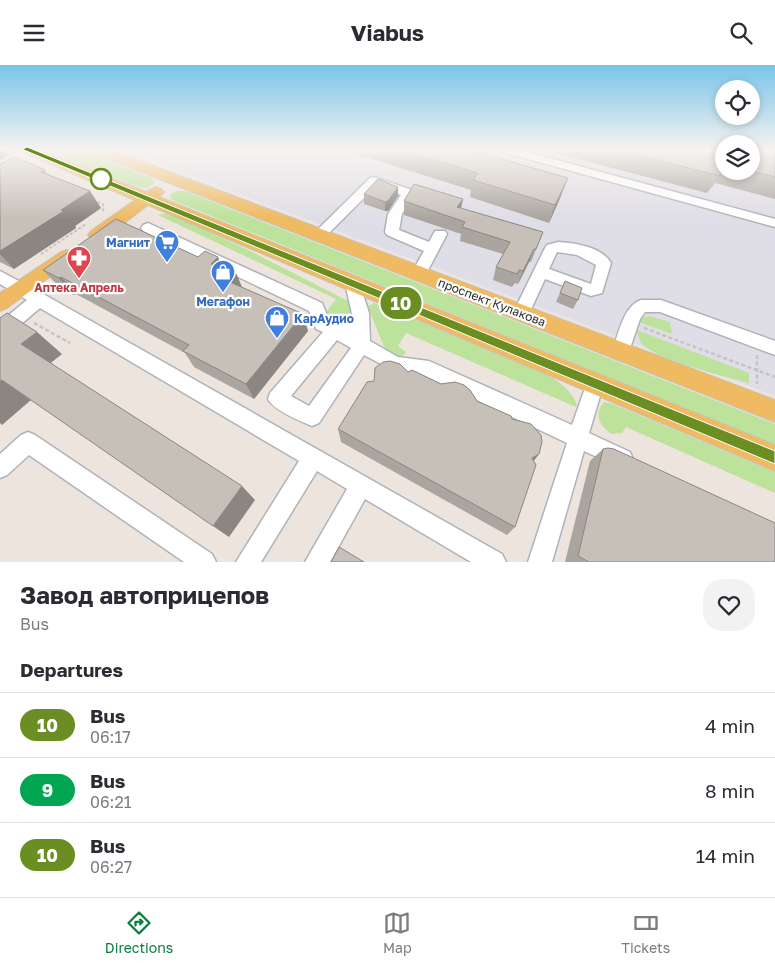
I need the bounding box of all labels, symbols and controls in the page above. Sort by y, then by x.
icon: menu [20,19,48,47]
text: Viabus [351,19,424,46]
icon: search [727,19,755,47]
map controls [715,80,760,180]
button: locate [715,80,760,125]
button: layers [715,135,760,180]
unlabelled marker [90,168,112,190]
supermarket icon: Магнит [154,229,180,263]
place label: Магнит [106,235,150,250]
pharmacy icon: Аптека Апрель [66,245,92,279]
shop icon: Мегафон [210,259,236,293]
street label: проспект Кулакова [436,275,548,329]
place label: Аптека Апрель [34,280,124,295]
line badge: 10 [378,287,424,319]
text: 10 [391,292,411,314]
place label: Мегафон [196,294,250,309]
shop icon: КарАудио [264,305,290,339]
place label: КарАудио [294,311,354,326]
button: heart [703,579,755,631]
text: Завод автоприцепов [20,580,269,609]
text: Bus [20,614,49,634]
text: Departures [20,658,123,681]
text: Bus [90,704,125,727]
text: 10 [37,714,58,736]
text: 4 min [705,714,755,737]
text: 06:17 [90,727,131,747]
text: Bus [90,769,125,792]
text: 9 [42,779,53,801]
text: 8 min [705,779,755,802]
text: 06:21 [90,792,131,812]
text: Bus [90,834,125,857]
text: 10 [37,844,58,866]
text: 14 min [696,844,755,867]
text: 06:27 [90,857,132,877]
tab: Directions [105,909,173,956]
tab: Map [383,909,412,956]
tab: Tickets [621,909,670,956]

